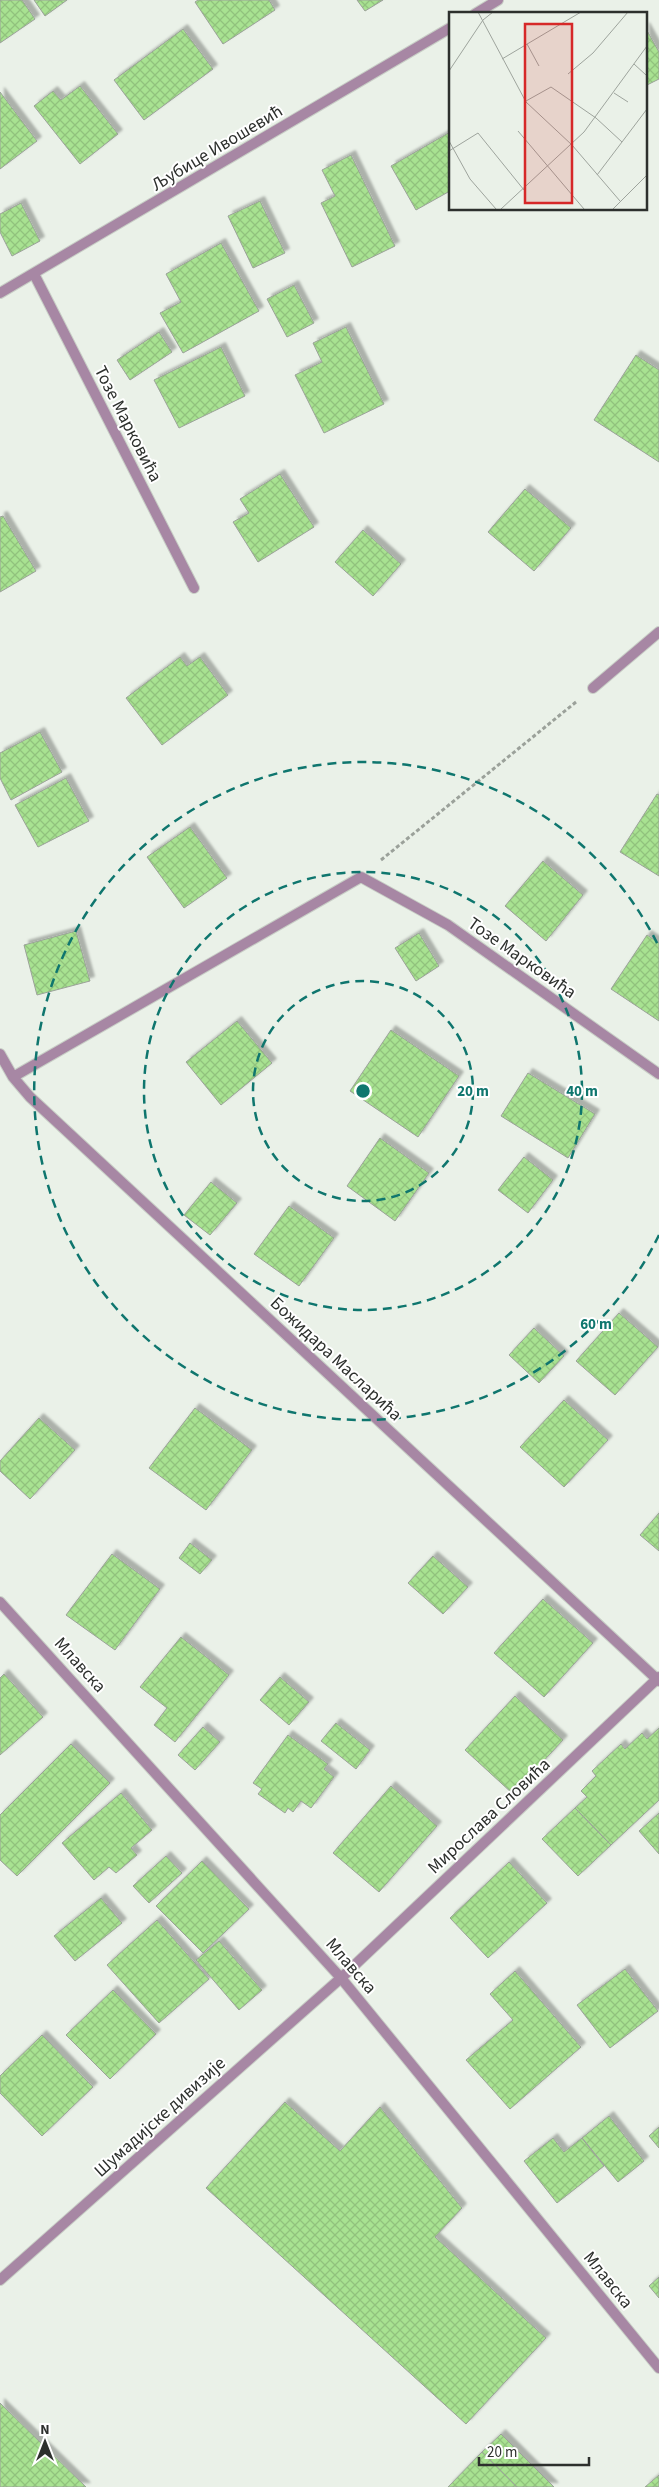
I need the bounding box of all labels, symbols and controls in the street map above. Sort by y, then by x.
inset map [449,12,646,210]
street label: Љубице Ивошевић [147,99,287,197]
street label: Тозе Марковића [88,362,168,486]
street label: Тозе Марковића [463,911,581,1005]
text: 20 m [457,1081,489,1102]
text: 40 m [566,1081,598,1102]
centre of rings [354,1082,372,1100]
street label: Божидара Масларића [265,1291,407,1427]
text: 60 m [580,1314,612,1335]
street label: Млавска [48,1632,112,1698]
street label: Мирослава Словића [422,1752,556,1880]
street label: Млавска [320,1933,382,1999]
street label: Шумадијске дивизије [89,2051,231,2183]
street label: Млавска [577,2246,639,2314]
north arrow [20,2417,70,2467]
text: N [40,2420,50,2440]
scale bar [479,2434,589,2466]
text: 20 m [487,2442,517,2463]

